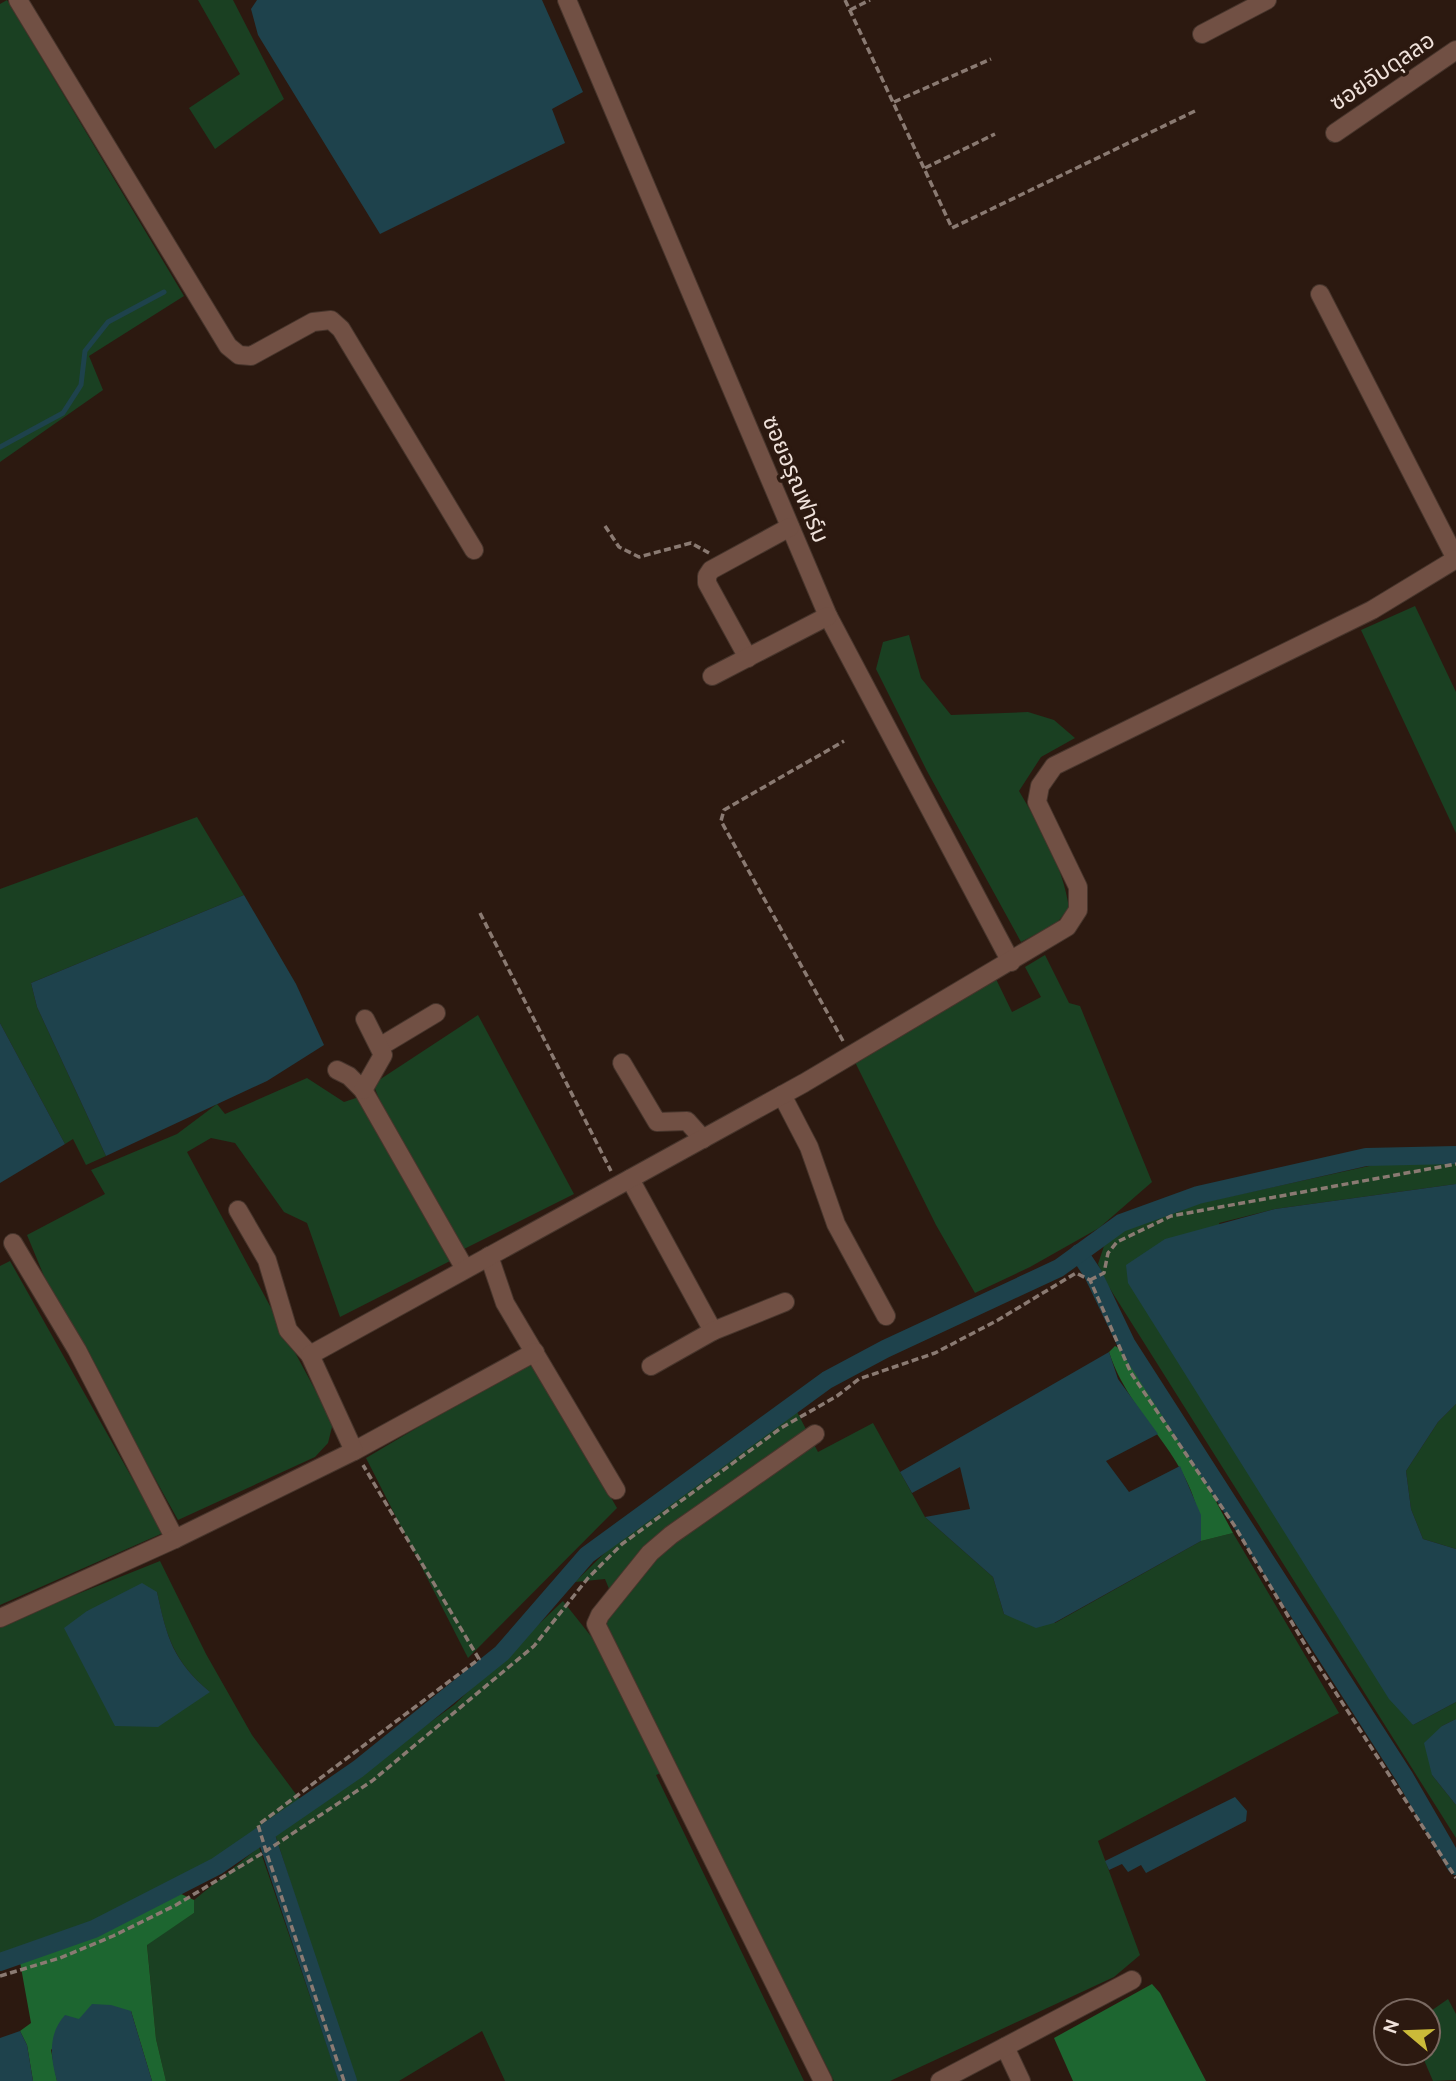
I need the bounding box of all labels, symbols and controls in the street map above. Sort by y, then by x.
street label: ซอยอับดุลลอ [1324,26,1440,116]
street label: ซอยอรุณฟาร์ม [757,411,835,547]
north arrow [1372,1997,1442,2067]
text: N [1378,2017,1404,2037]

